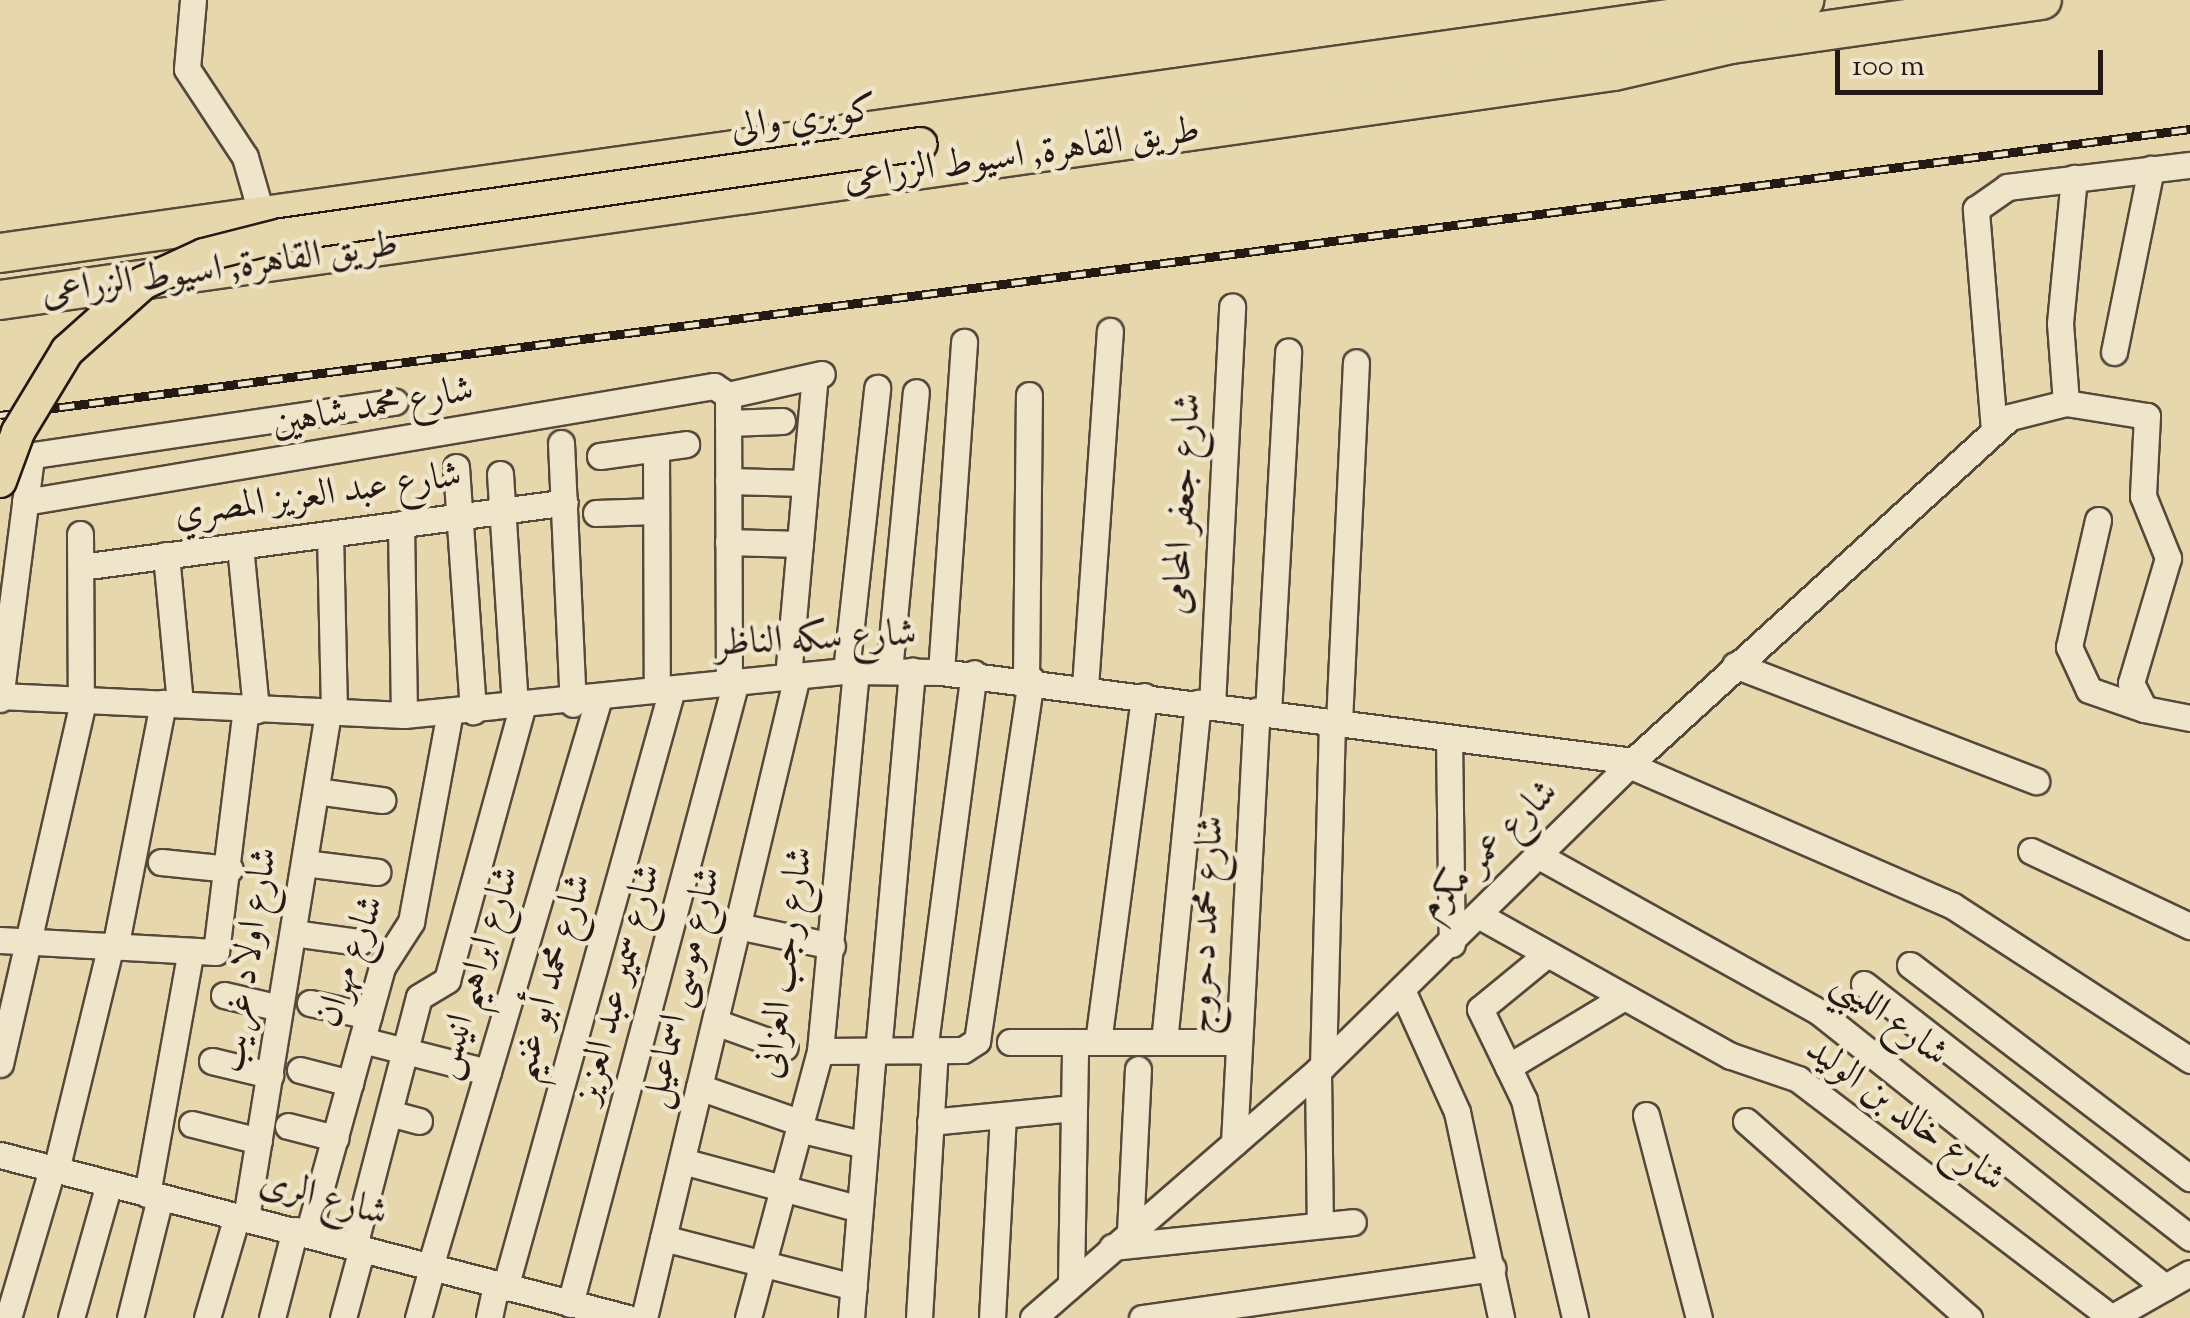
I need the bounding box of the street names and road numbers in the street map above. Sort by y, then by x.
street label: كوبري والى [728,88,880,154]
street label: طريق القاهرة, اسيوط الزراعى [841,109,1203,205]
street label: طريق القاهرة, اسيوط الزراعى [39,223,401,319]
street label: شارع محمد شاهين [269,369,477,449]
street label: شارع جعفر المحامى [1156,392,1214,616]
street label: شارع عبد العزيز المصري [171,454,465,540]
street label: شارع سكه الناظر [714,613,918,669]
street label: شارع عمر مكرم [1411,772,1569,930]
street label: شارع محمد دحروج [1180,815,1236,1035]
street label: شارع اولاد غريب [210,844,290,1076]
street label: شارع رجب العزانى [748,844,826,1082]
street label: شارع سمير عبد العزيز [566,859,674,1109]
street label: شارع ابراهيم انيس [424,861,532,1085]
street label: شارع موسى اسماعيل [634,863,734,1113]
street label: شارع محمد أبو غنيم [502,869,604,1087]
street label: شارع مهران [307,890,397,1034]
street label: شارع الليبي [1822,962,1956,1078]
street label: شارع خالد بن الوليد [1795,1028,2013,1204]
street label: شارع الرى [254,1161,392,1239]

